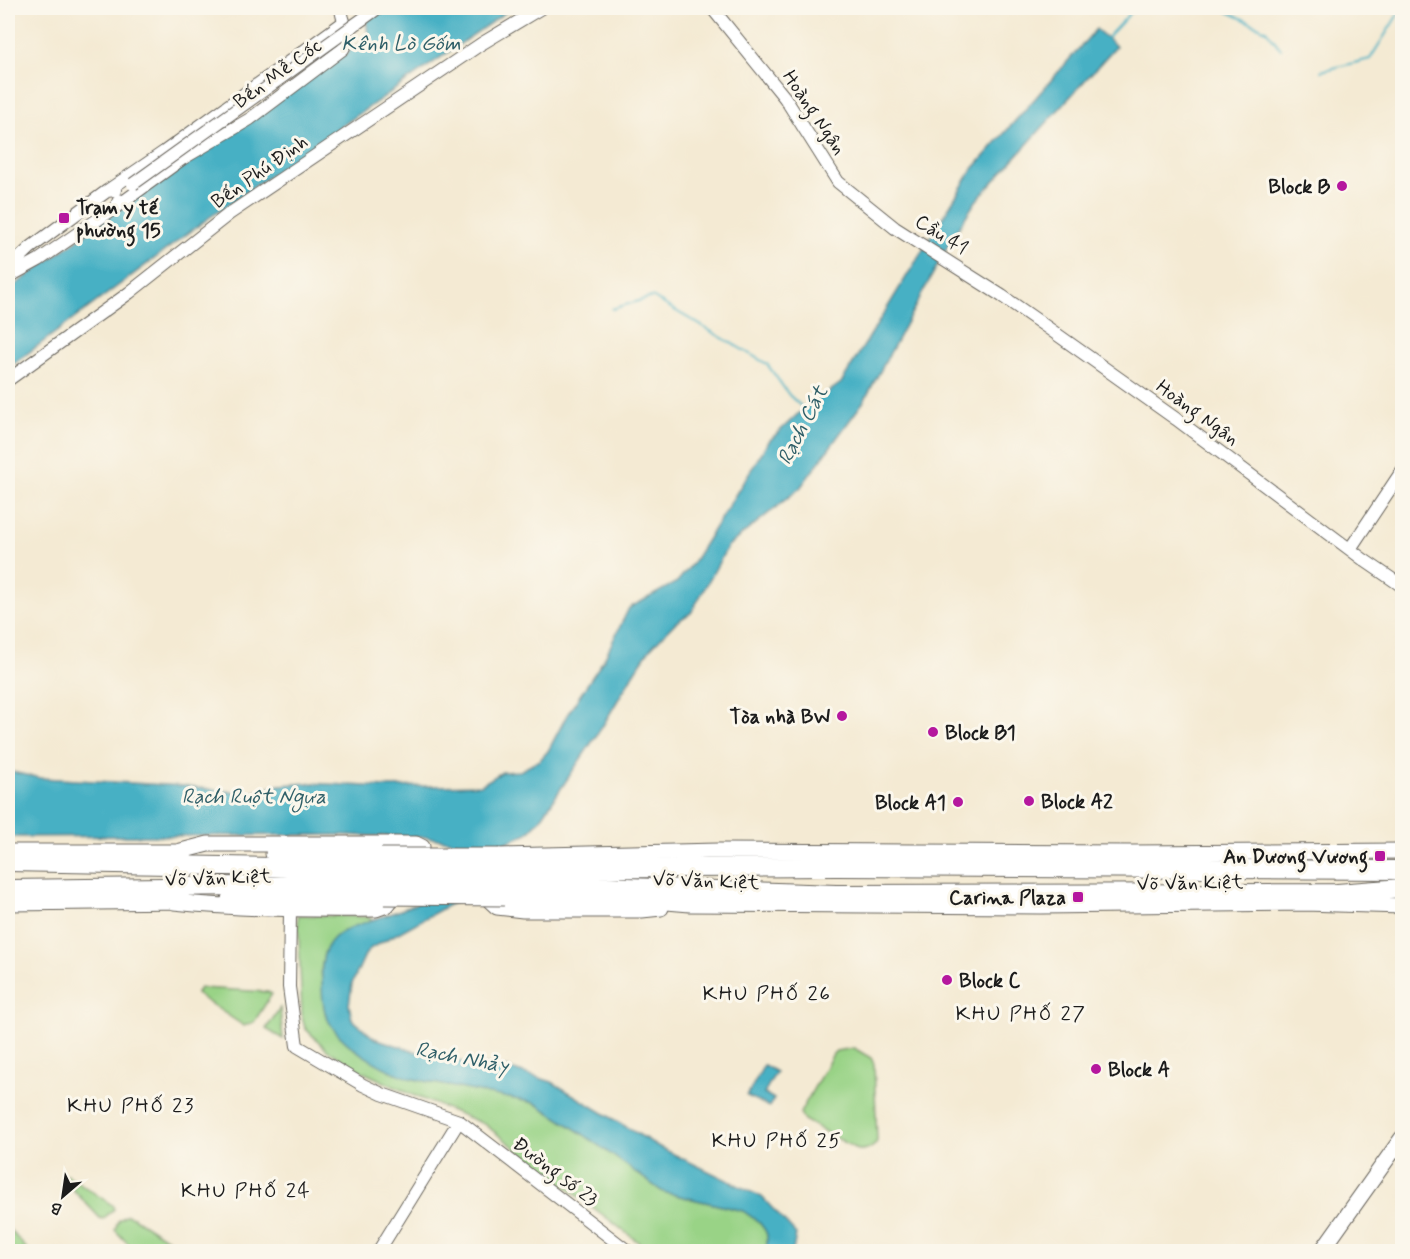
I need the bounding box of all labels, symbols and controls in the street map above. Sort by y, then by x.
water label: Kênh Lò Gốm [341,30,461,58]
street label: Bến Mễ Cốc [228,33,328,115]
street label: Hoàng Ngân [774,65,852,162]
street label: Bến Phú Định [206,129,314,216]
place label: Block B [1268,174,1331,201]
marker: Block B [1335,179,1349,193]
place label: Trạm y tế phường 15 [76,195,161,247]
street label: Cầu 41 [909,208,973,262]
marker: Trạm y tế phường 15 [57,211,71,225]
street label: Hoàng Ngân [1149,374,1244,454]
water label: Rạch Cát [771,380,835,470]
place label: Tòa nhà BW [730,704,830,731]
marker: Tòa nhà BW [835,709,849,723]
place label: Block B1 [945,720,1016,747]
marker: Block B1 [926,725,940,739]
water label: Rạch Ruột Ngựa [182,783,326,813]
place label: Block A2 [1041,789,1113,816]
place label: Block A1 [875,790,946,817]
marker: Block A2 [1022,794,1036,808]
marker: Block A1 [951,795,965,809]
place label: An Dương Vương [1223,844,1368,873]
marker: An Dương Vương [1373,849,1387,863]
street label: Võ Văn Kiệt [164,863,272,894]
street label: Võ Văn Kiệt [652,866,760,897]
street label: Võ Văn Kiệt [1137,869,1244,898]
place label: Carina Plaza [949,885,1066,912]
marker: Carina Plaza [1071,890,1085,904]
place label: Block C [959,968,1020,995]
marker: Block C [940,973,954,987]
district label: KHU PHỐ 26 [702,980,832,1008]
district label: KHU PHỐ 27 [955,1000,1087,1028]
water label: Rạch Nhảy [413,1035,512,1081]
place label: Block A [1108,1057,1170,1084]
marker: Block A [1089,1062,1103,1076]
district label: KHU PHỐ 23 [67,1092,195,1120]
district label: KHU PHỐ 25 [712,1127,842,1155]
street label: Đường số 23 [505,1131,604,1215]
north arrow [33,1166,93,1226]
district label: KHU PHỐ 24 [181,1177,311,1205]
text: B [47,1196,66,1219]

